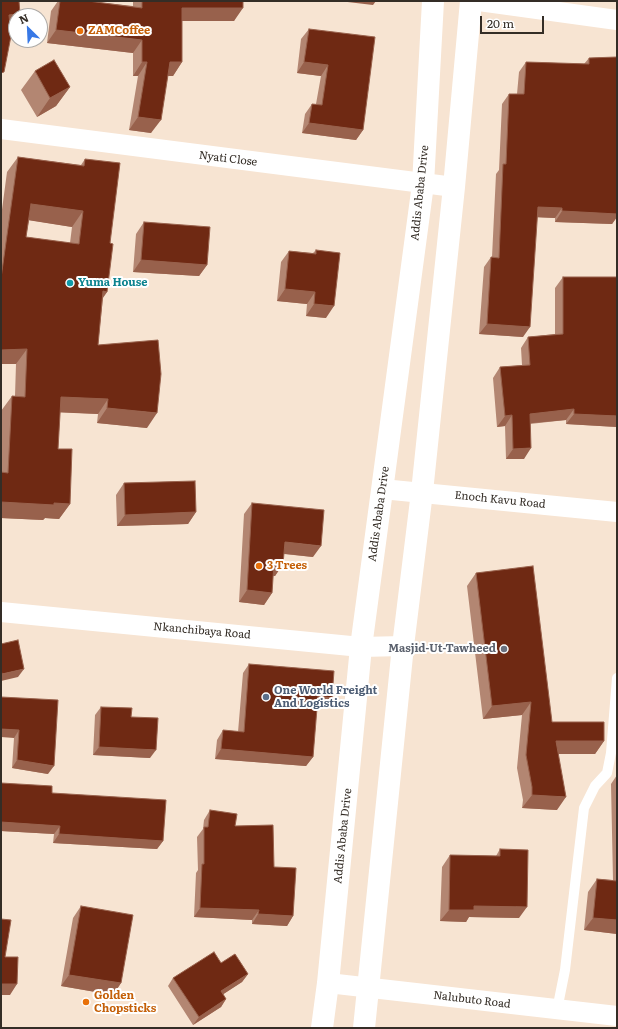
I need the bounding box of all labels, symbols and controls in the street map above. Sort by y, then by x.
north arrow [8,8,48,48]
scale bar [482,8,546,34]
text: N [16,9,31,27]
text: 20 m [487,14,514,32]
place label: ZAMCoffee [88,24,150,38]
marker: ZAMCoffee [75,26,85,36]
street label: Addis Ababa Drive [408,145,432,241]
street label: Nyati Close [198,149,258,169]
place label: Yuma House [78,276,148,290]
marker: Yuma House [65,278,75,288]
street label: Addis Ababa Drive [366,466,392,562]
street label: Enoch Kavu Road [454,489,546,511]
place label: 3 Trees [267,559,307,573]
marker: 3 Trees [254,561,264,571]
street label: Nkanchibaya Road [153,620,251,642]
place label: Masjid-Ut-Tawheed [388,642,496,656]
marker: Masjid-Ut-Tawheed [499,644,509,654]
place label: One World Freight And Logistics [274,684,377,710]
marker: One World Freight And Logistics [261,692,271,702]
street label: Addis Ababa Drive [331,788,355,884]
place label: Golden Chopsticks [94,989,156,1015]
street label: Nalubuto Road [433,989,511,1011]
marker: Golden Chopsticks [81,997,91,1007]

